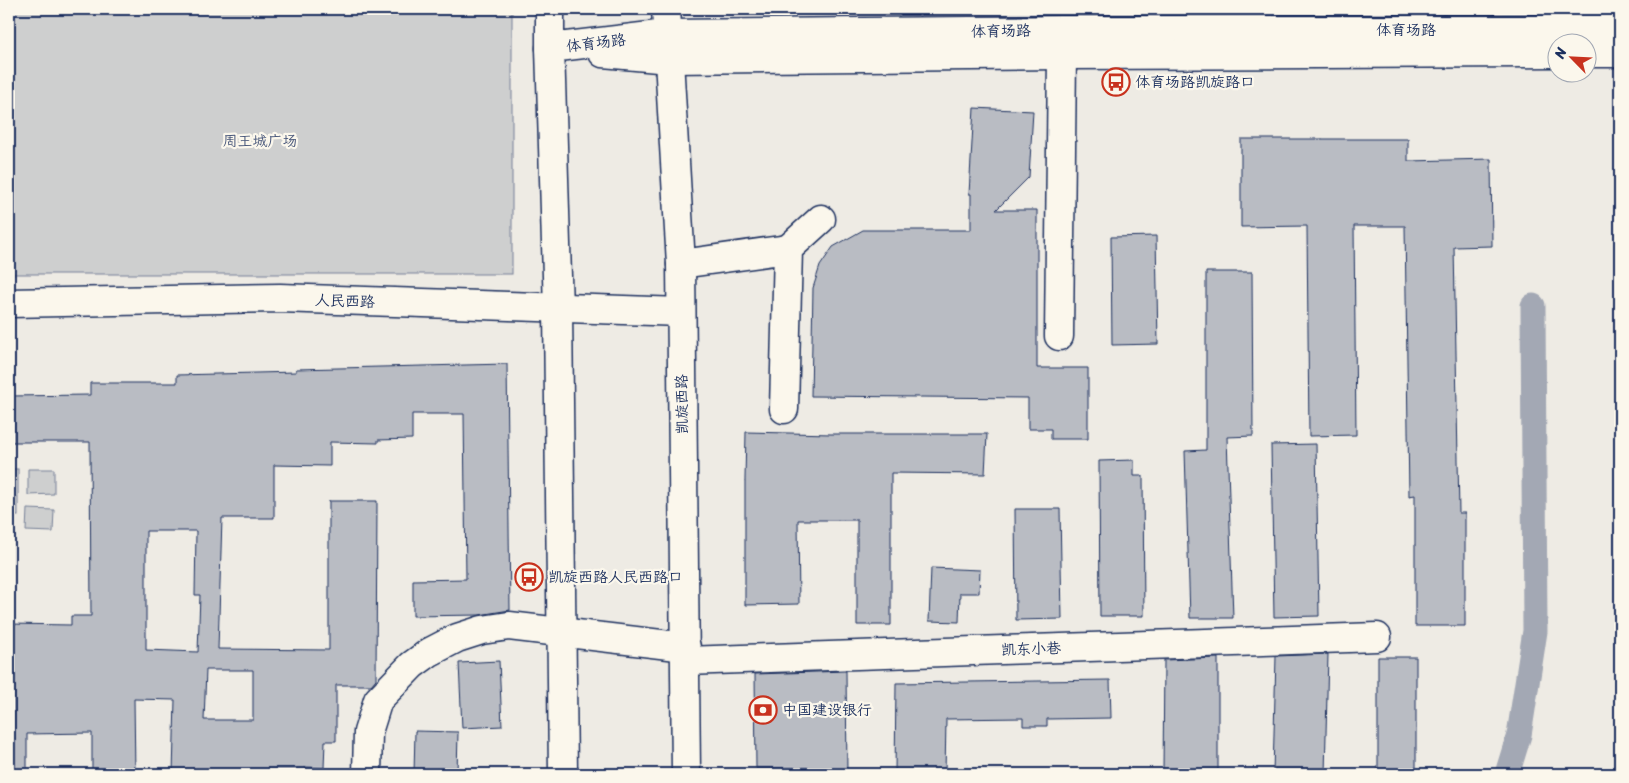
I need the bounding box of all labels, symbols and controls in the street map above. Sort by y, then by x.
street label: 体育场路 [971,17,1031,45]
street label: 体育场路 [1376,17,1436,43]
street label: 体育场路 [565,26,627,60]
north arrow [1546,32,1596,82]
text: N [1547,43,1574,63]
bus stop icon: 体育场路凯旋路口 [1101,67,1131,97]
place label: 体育场路凯旋路口 [1135,69,1255,95]
park label: 周王城广场 [222,128,298,154]
street label: 人民西路 [315,287,375,315]
street label: 凯旋西路 [668,374,696,434]
bus stop icon: 凯旋西路人民西路口 [514,562,544,592]
place label: 凯旋西路人民西路口 [548,564,683,590]
street label: 凯东小巷 [1001,635,1061,663]
bank icon: 中国建设银行 [748,695,778,725]
place label: 中国建设银行 [782,697,872,723]

